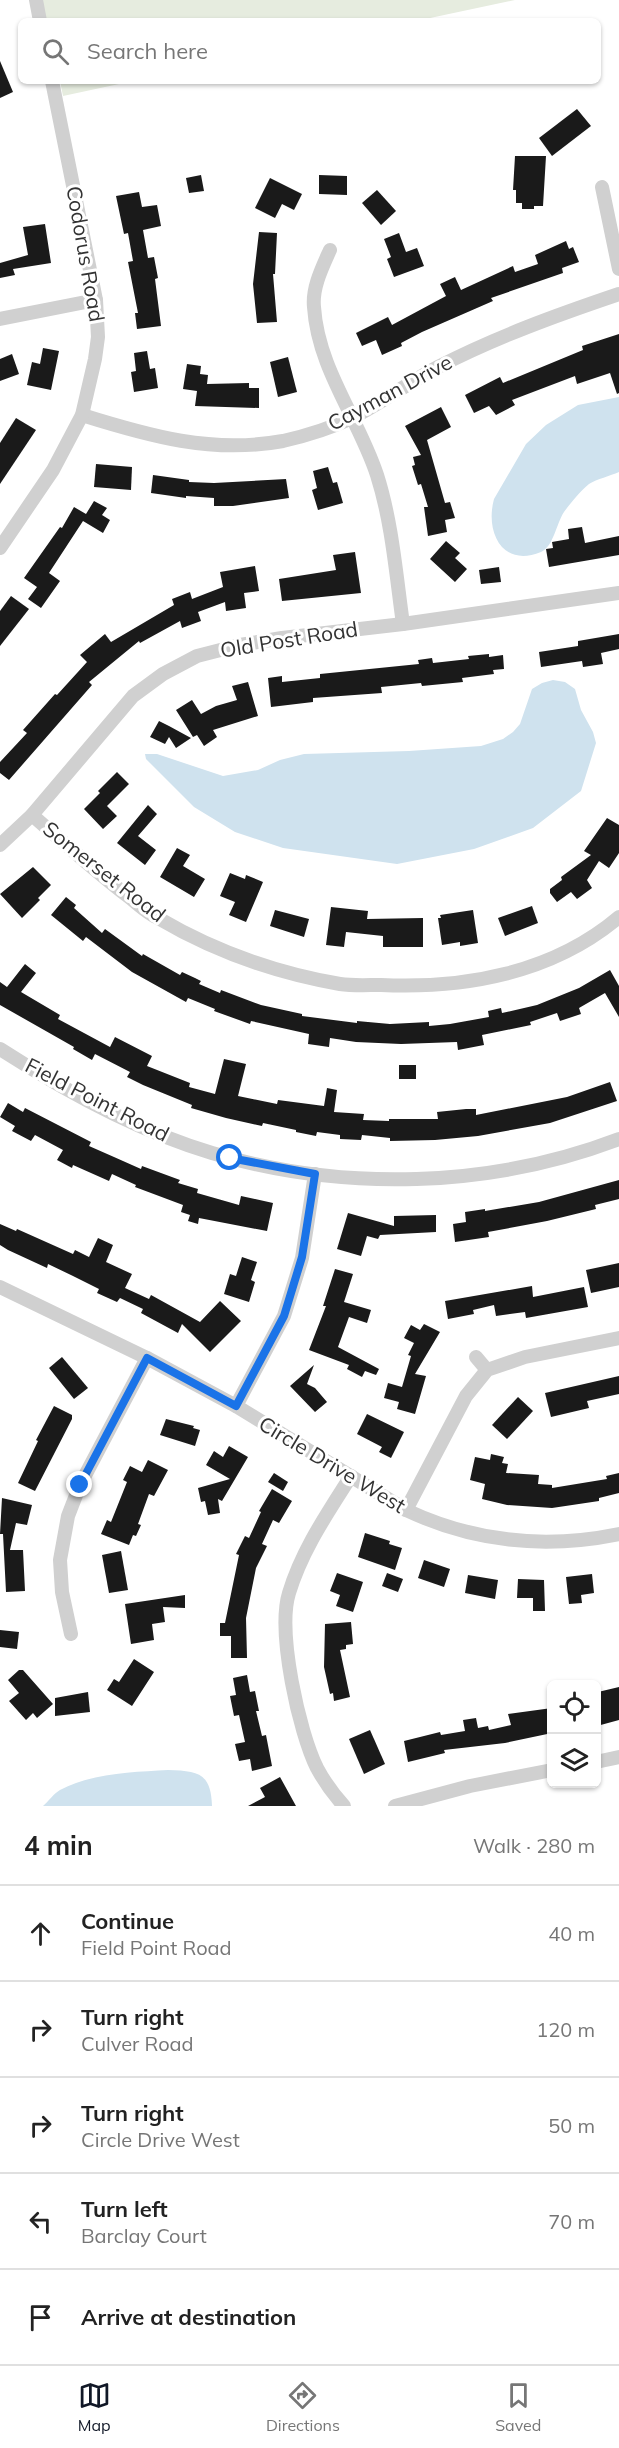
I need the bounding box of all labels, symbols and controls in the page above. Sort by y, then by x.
search box [18,18,601,84]
icon: search [39,35,72,68]
text: Search here [87,37,208,65]
street label: Codorus Road [61,184,111,324]
street label: Cayman Drive [323,348,456,436]
street label: Old Post Road [218,615,360,663]
street label: Somerset Road [38,815,171,927]
street label: Field Point Road [21,1052,174,1147]
route start [216,1144,242,1170]
street label: Circle Drive West [254,1410,411,1518]
route end [66,1471,92,1497]
map controls [547,1680,601,1788]
button: locate [547,1680,601,1734]
button: layers [547,1734,601,1788]
text: 4 min [24,1829,93,1862]
text: Walk · 280 m [473,1833,595,1858]
text: Continue [81,1907,174,1935]
icon: ahead [24,1917,57,1950]
text: 40 m [548,1921,595,1946]
text: Field Point Road [81,1935,232,1960]
text: Turn right [81,2003,184,2031]
icon: right [24,2013,57,2046]
text: 120 m [536,2017,595,2042]
text: Culver Road [81,2031,194,2056]
text: Turn right [81,2099,184,2127]
icon: right [24,2109,57,2142]
text: 50 m [548,2113,595,2138]
text: Circle Drive West [81,2127,240,2152]
text: Turn left [81,2195,168,2223]
icon: left [24,2205,57,2238]
text: 70 m [548,2209,595,2234]
text: Barclay Court [81,2223,207,2248]
icon: arrive [24,2301,57,2334]
text: Arrive at destination [81,2303,296,2331]
tab: Map [78,2379,111,2435]
tab: Directions [266,2379,340,2435]
tab: Saved [495,2379,541,2435]

